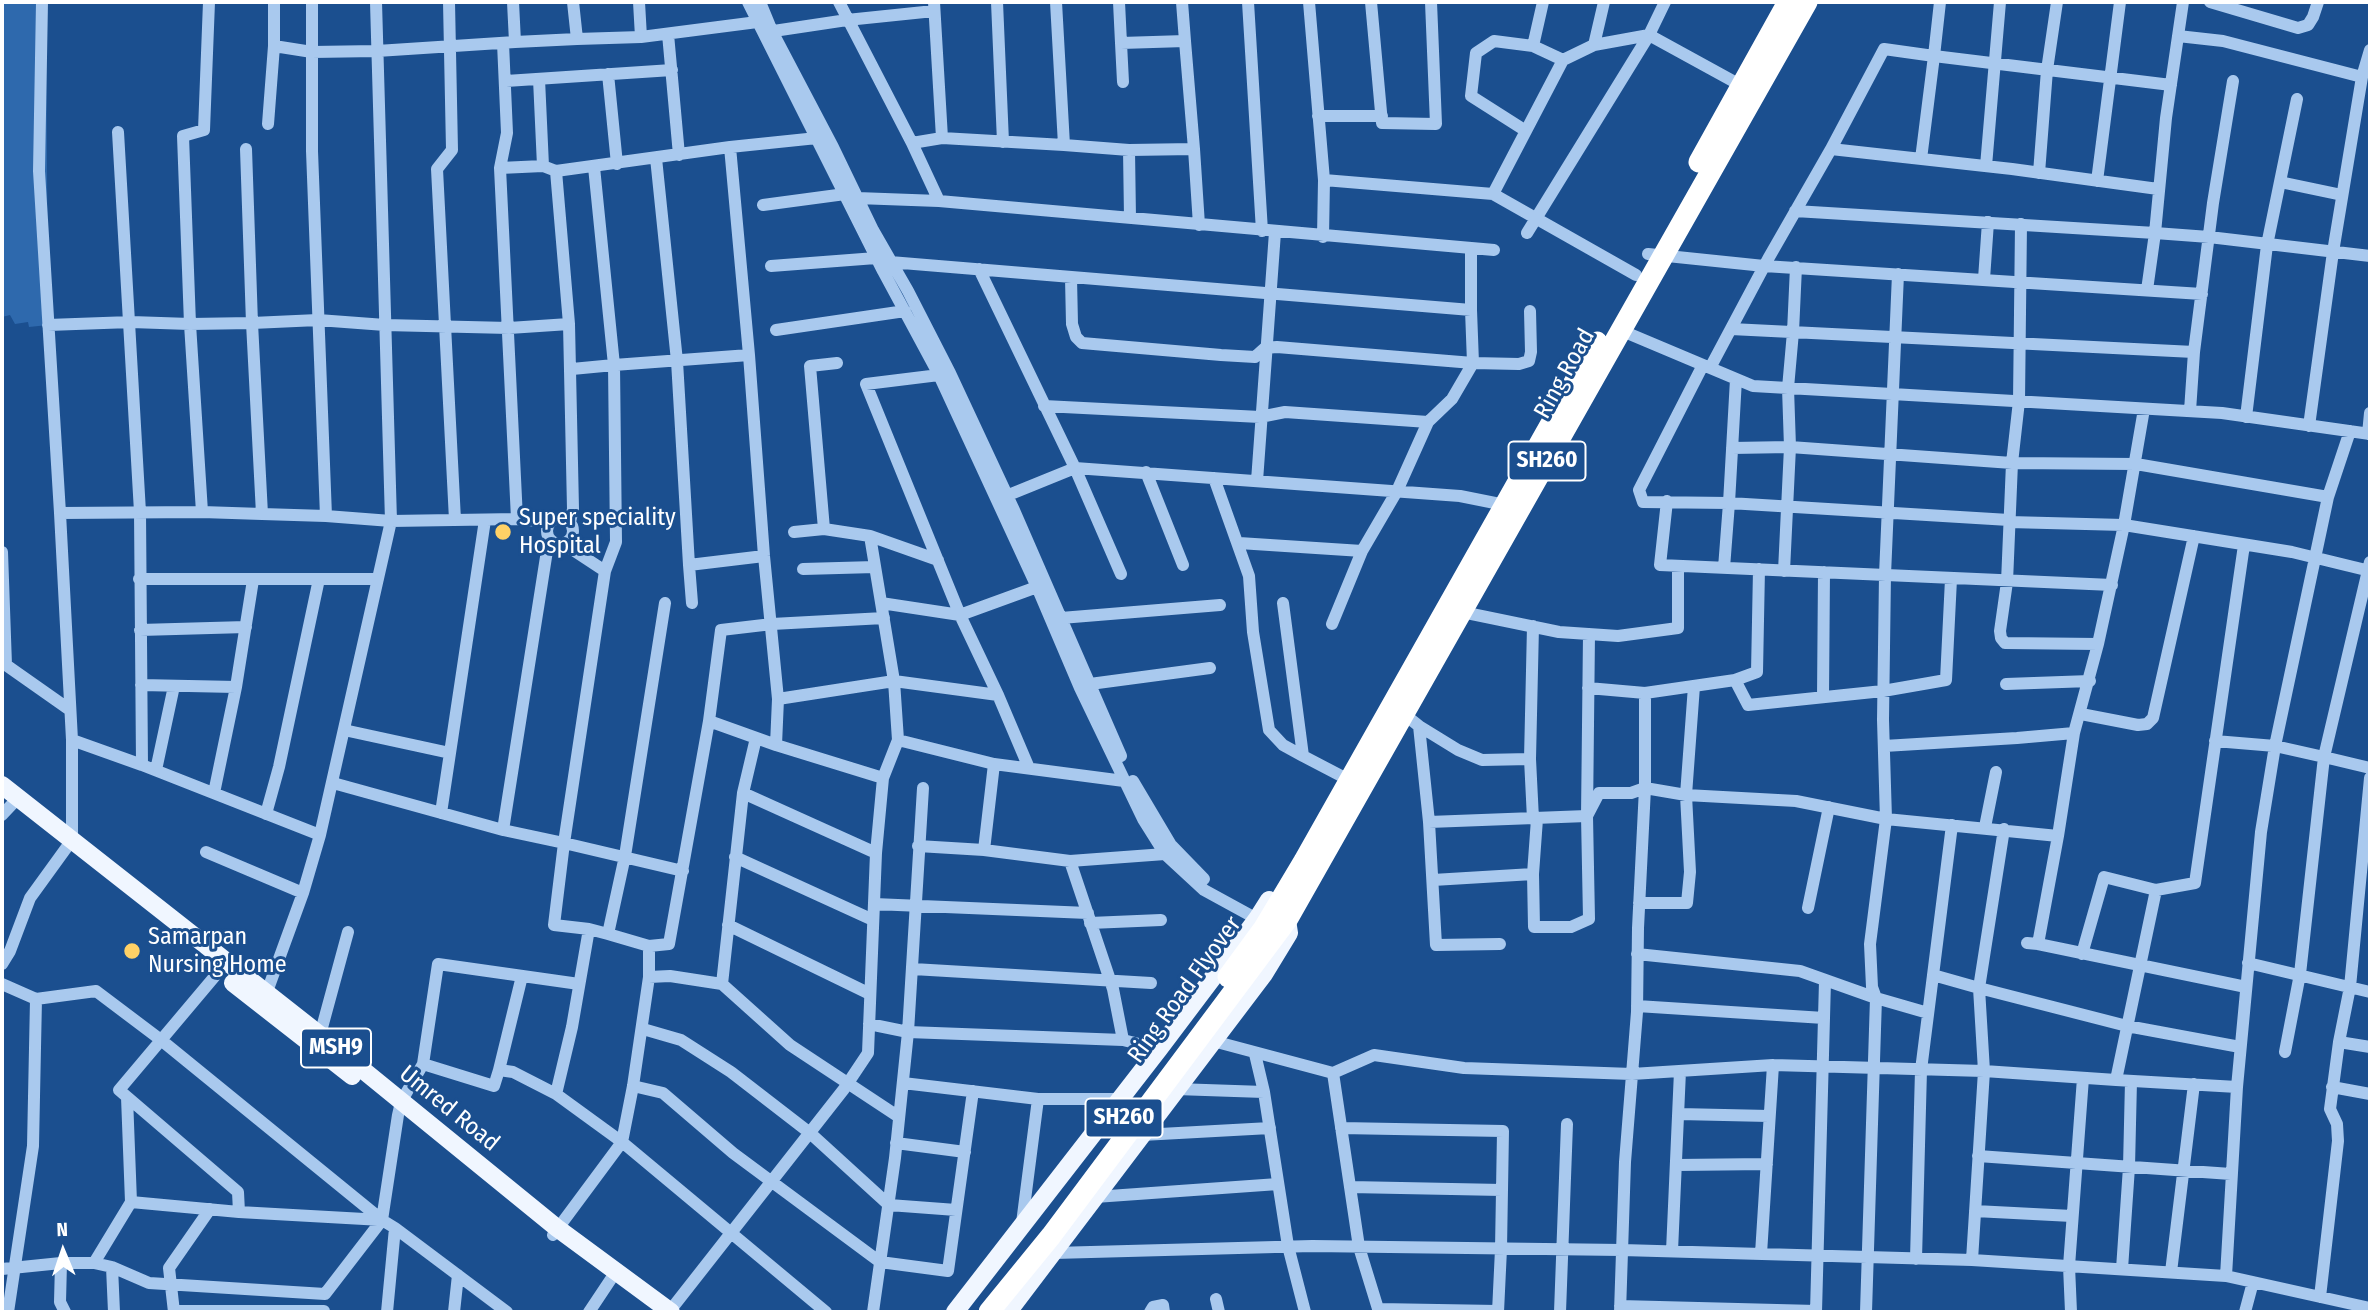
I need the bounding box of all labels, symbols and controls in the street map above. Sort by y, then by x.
street label: Ring Road [1529,324,1601,424]
road number: SH260 [1508,442,1586,481]
place label: Super speciality Hospital [519,504,676,560]
marker: Super speciality Hospital [493,522,513,542]
street label: Ring Road Flyover [1122,911,1248,1069]
place label: Samarpan Nursing Home [148,923,287,979]
marker: Samarpan Nursing Home [122,941,142,961]
road number: MSH9 [301,1028,371,1068]
street label: Umred Road [393,1060,505,1158]
road number: SH260 [1086,1098,1162,1138]
north arrow [28,1216,98,1286]
text: N [56,1218,68,1241]

